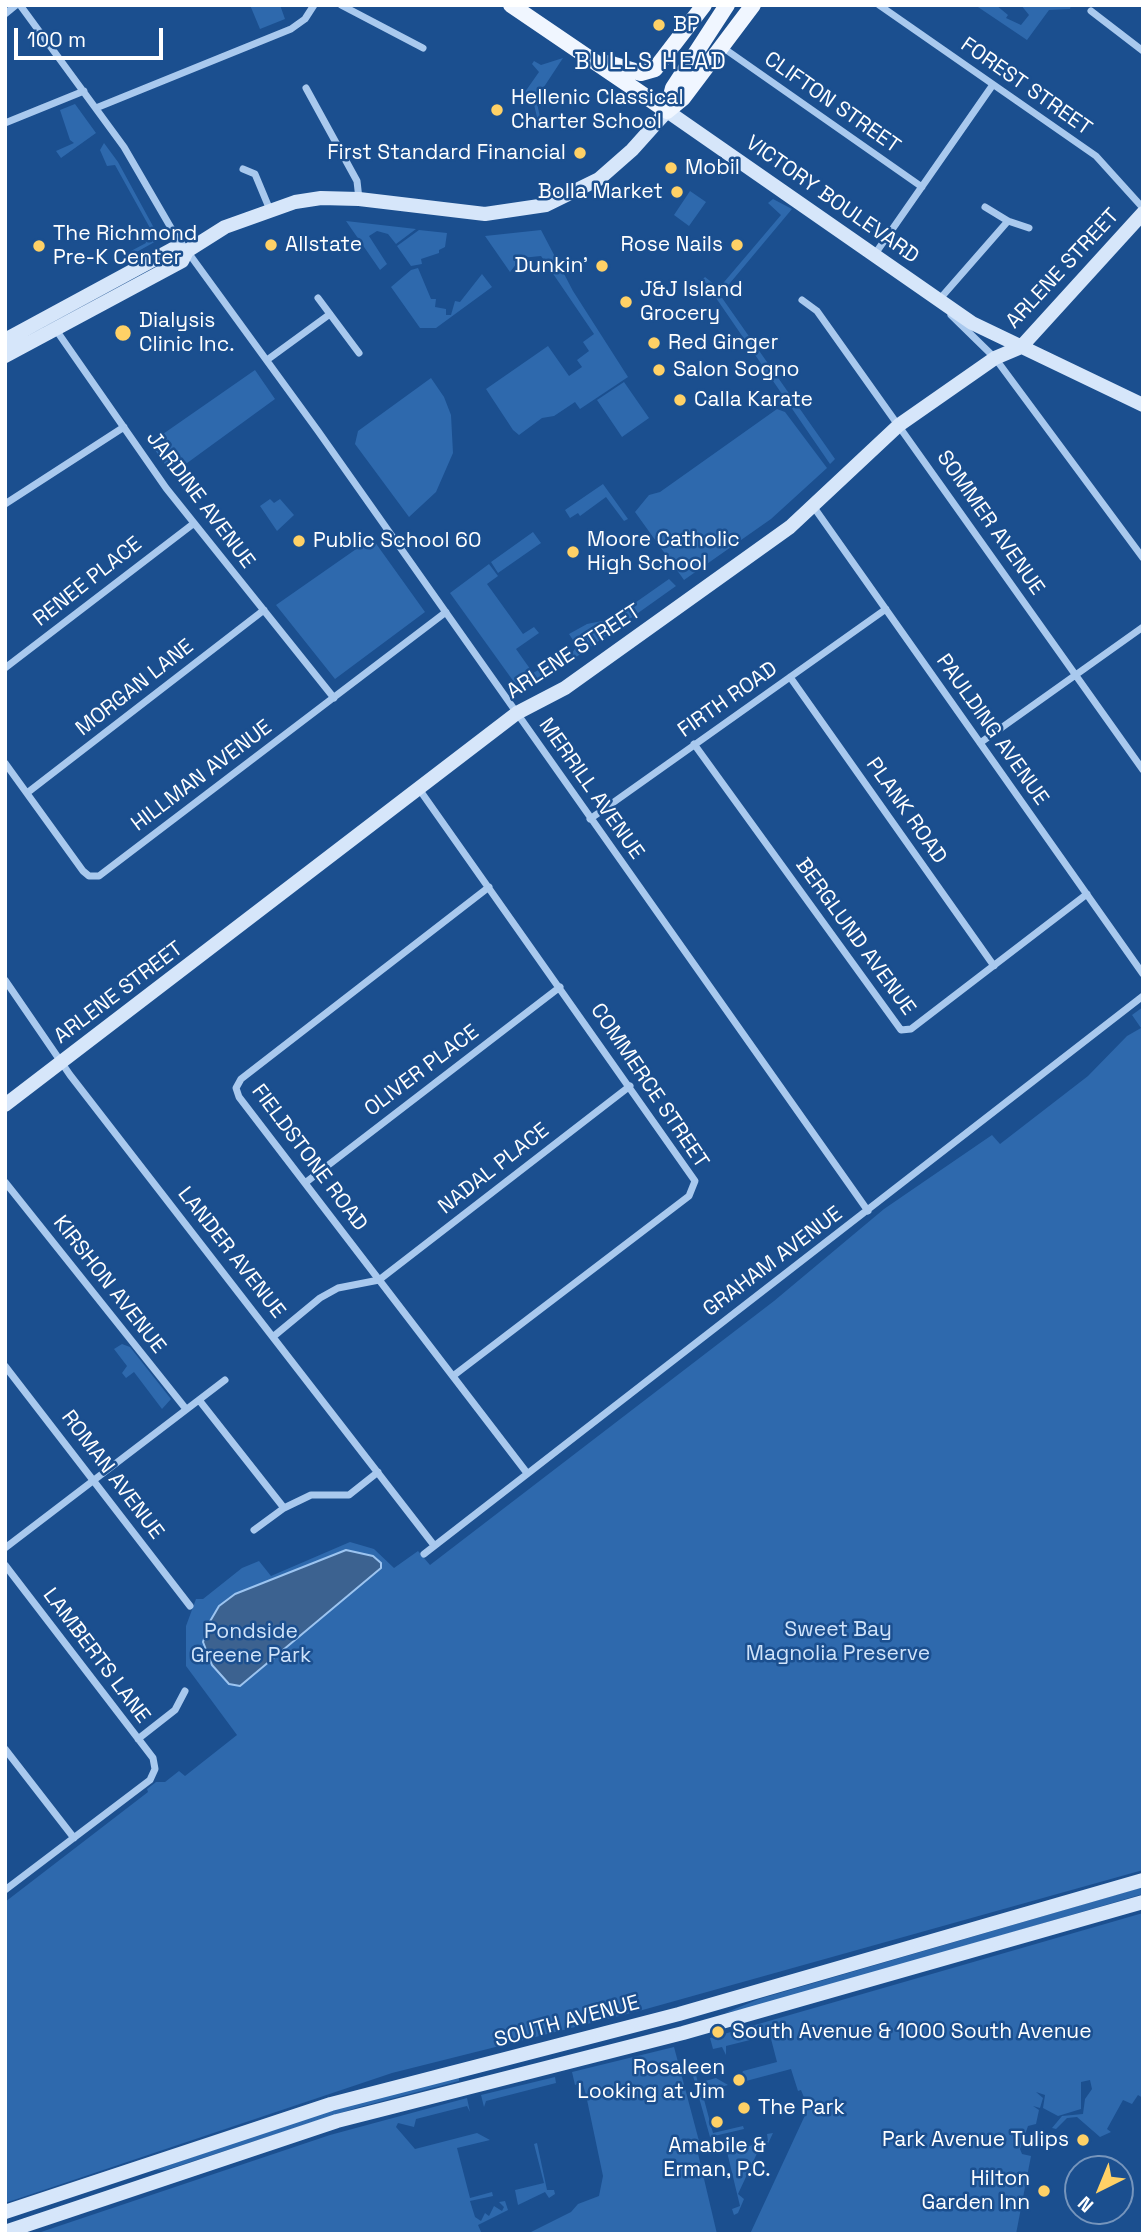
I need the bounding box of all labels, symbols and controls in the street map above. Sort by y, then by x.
place label: BP [673,12,700,38]
scale bar [18,14,166,58]
marker: BP [651,17,667,33]
text: 100 m [27,26,86,53]
street label: FOREST STREET [956,32,1096,142]
street label: CLIFTON STREET [759,47,905,159]
district label: BULLS HEAD [576,49,726,77]
place label: Hellenic Classical Charter School [511,85,684,135]
marker: Hellenic Classical Charter School [489,102,505,118]
street label: VICTORY BOULEVARD [741,131,923,269]
place label: First Standard Financial [327,140,566,166]
marker: First Standard Financial [572,145,588,161]
place label: Mobil [685,155,740,181]
marker: Mobil [663,160,679,176]
place label: Bolla Market [538,179,663,205]
marker: Bolla Market [669,184,685,200]
street label: ARLENE STREET [1001,204,1125,334]
place label: The Richmond Pre-K Center [53,221,197,271]
place label: Allstate [285,232,362,258]
place label: Rose Nails [620,232,723,258]
marker: Allstate [263,237,279,253]
marker: Rose Nails [729,237,745,253]
marker: The Richmond Pre-K Center [31,238,47,254]
place label: Dunkin' [514,253,588,279]
marker: Dunkin' [594,258,610,274]
place label: J&J Island Grocery [640,277,743,327]
marker: J&J Island Grocery [618,294,634,310]
place label: Dialysis Clinic Inc. [139,308,234,358]
marker: Dialysis Clinic Inc. [113,323,133,343]
place label: Red Ginger [668,330,778,356]
marker: Red Ginger [646,335,662,351]
place label: Salon Sogno [673,357,800,383]
marker: Salon Sogno [651,362,667,378]
place label: Calla Karate [694,387,813,413]
marker: Calla Karate [672,392,688,408]
street label: JARDINE AVENUE [140,426,260,574]
street label: SOMMER AVENUE [931,446,1049,600]
place label: Moore Catholic High School [587,527,740,577]
place label: Public School 60 [313,528,481,554]
street label: RENEE PLACE [29,532,147,632]
marker: Public School 60 [291,533,307,549]
marker: Moore Catholic High School [565,544,581,560]
street label: ARLENE STREET [502,599,646,705]
street label: MORGAN LANE [71,634,199,742]
street label: PAULDING AVENUE [930,650,1054,810]
street label: FIRTH ROAD [674,657,782,743]
street label: MERRILL AVENUE [533,714,649,864]
street label: HILLMAN AVENUE [127,715,277,837]
street label: PLANK ROAD [860,753,952,869]
street label: BERGLUND AVENUE [790,854,920,1020]
street label: ARLENE STREET [50,936,188,1050]
street label: COMMERCE STREET [584,999,714,1173]
street label: OLIVER PLACE [360,1020,484,1122]
street label: FIELDSTONE ROAD [246,1080,372,1236]
street label: NADAL PLACE [434,1118,554,1220]
street label: LANDER AVENUE [172,1182,290,1324]
street label: GRAHAM AVENUE [698,1202,848,1322]
street label: KIRSHON AVENUE [47,1211,171,1359]
street label: ROMAN AVENUE [55,1406,169,1544]
street label: LAMBERTS LANE [37,1584,155,1728]
park label: Sweet Bay Magnolia Preserve [746,1617,930,1667]
park label: Pondside Greene Park [191,1619,311,1669]
street label: SOUTH AVENUE [492,1991,642,2053]
place label: South Avenue & 1000 South Avenue [732,2019,1092,2045]
marker: South Avenue & 1000 South Avenue [710,2024,726,2040]
place label: Rosaleen Looking at Jim [577,2055,725,2105]
marker: Rosaleen Looking at Jim [731,2072,747,2088]
place label: The Park [758,2095,845,2121]
marker: The Park [736,2100,752,2116]
marker: Amabile & Erman, P.C. [709,2114,725,2130]
place label: Park Avenue Tulips [882,2127,1069,2153]
marker: Park Avenue Tulips [1075,2132,1091,2148]
place label: Amabile & Erman, P.C. [663,2133,771,2183]
north arrow [1064,2155,1134,2225]
place label: Hilton Garden Inn [921,2166,1030,2216]
marker: Hilton Garden Inn [1036,2183,1052,2199]
text: N [1073,2191,1099,2218]

